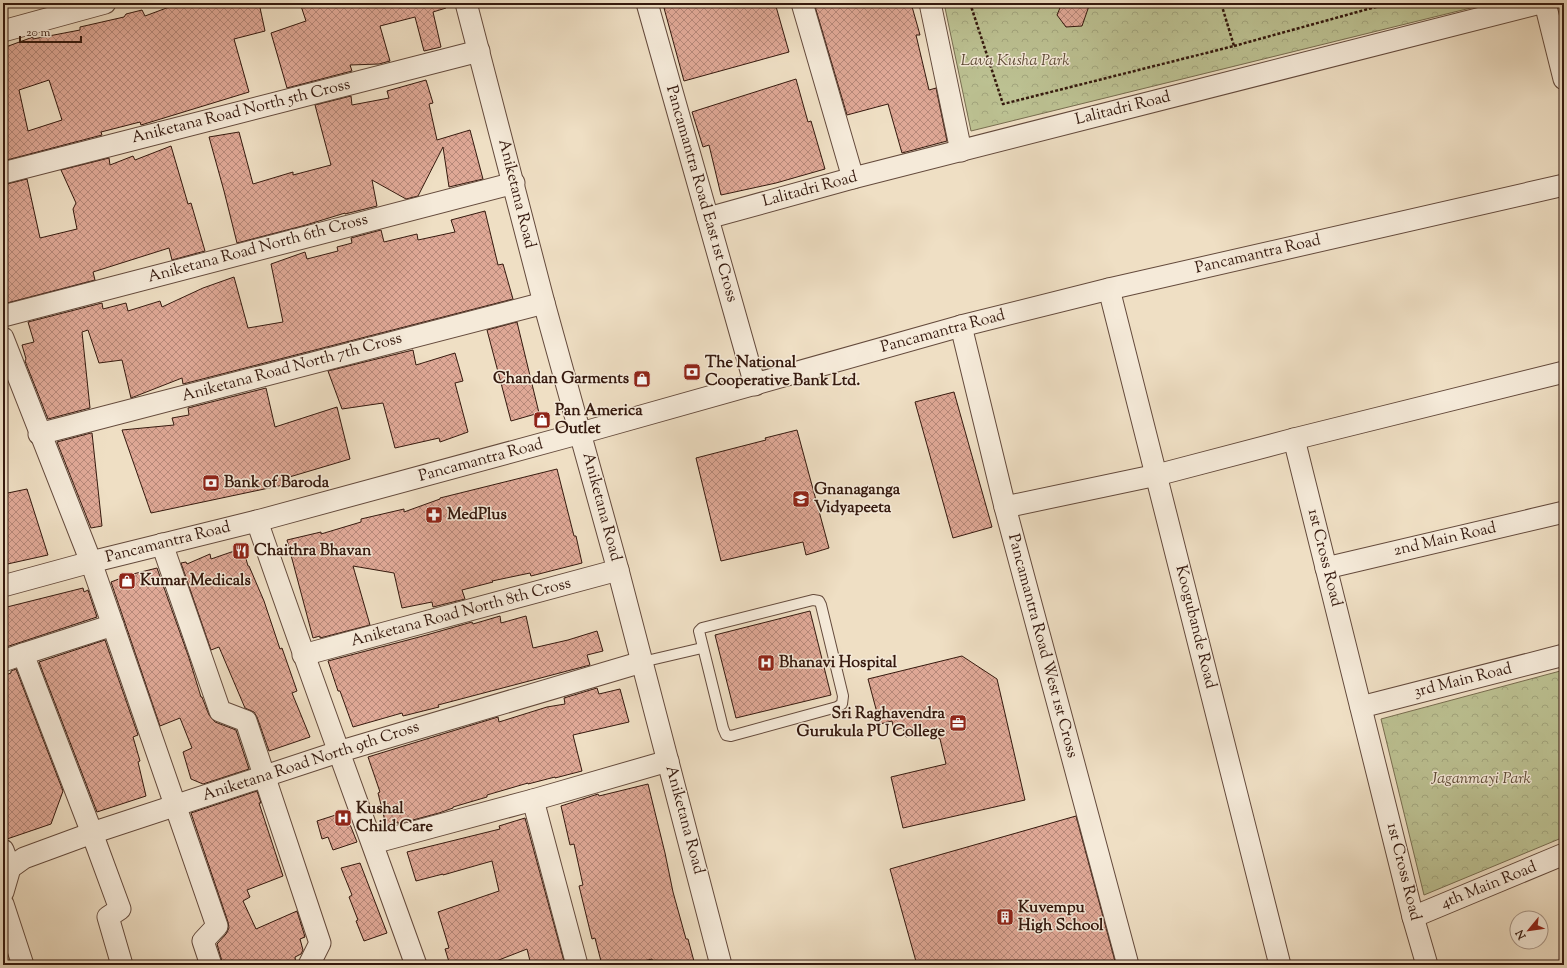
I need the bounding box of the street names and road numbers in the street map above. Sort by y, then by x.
street label: Aniketana Road North 5th Cross [129,74,353,150]
street label: Pancamantra Road East 1st Cross [659,83,743,305]
street label: Lalitadri Road [1073,86,1173,132]
street label: Aniketana Road [491,137,541,251]
street label: Lalitadri Road [760,166,860,214]
street label: Aniketana Road North 6th Cross [145,209,371,289]
street label: Pancamantra Road [1193,229,1323,281]
street label: Pancamantra Road [878,304,1008,360]
street label: Aniketana Road North 7th Cross [179,328,405,408]
street label: Pancamantra Road [416,433,546,489]
street label: Aniketana Road [575,450,627,564]
street label: 1st Cross Road [1301,507,1347,609]
street label: Pancamantra Road [103,516,233,570]
street label: 2nd Main Road [1391,517,1499,563]
street label: Pancamantra Road West 1st Cross [1001,531,1083,761]
street label: Koogubande Road [1169,563,1221,691]
street label: Aniketana Road North 8th Cross [348,573,574,653]
street label: 3rd Main Road [1412,658,1514,704]
street label: Aniketana Road North 9th Cross [200,716,422,808]
street label: Aniketana Road [658,763,710,877]
street label: 1st Cross Road [1380,821,1426,923]
street label: 4th Main Road [1438,856,1540,916]

